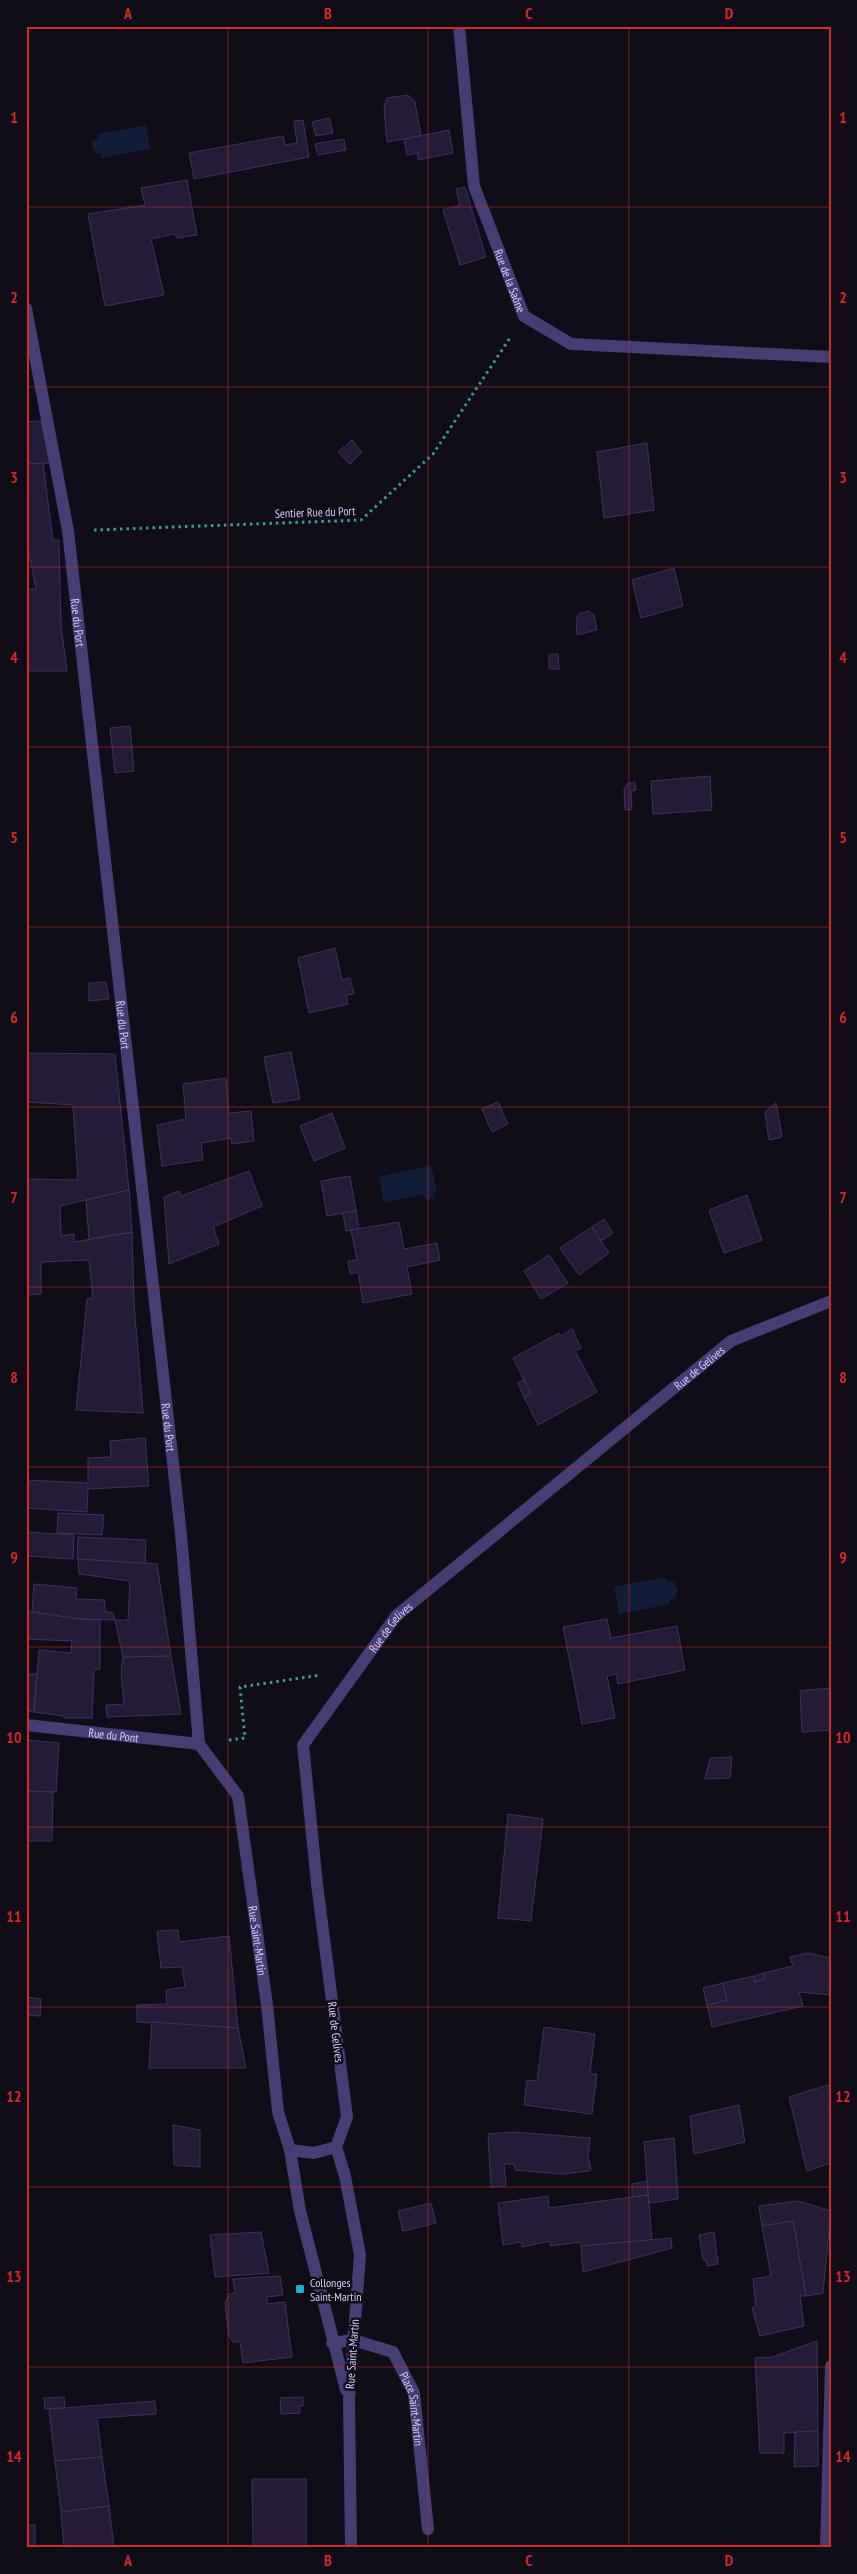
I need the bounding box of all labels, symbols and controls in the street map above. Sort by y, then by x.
text: A [123,3,133,23]
text: B [324,3,332,23]
text: C [525,3,533,23]
text: D [725,3,734,23]
text: 1 [10,107,18,127]
text: 1 [839,107,847,127]
street label: Rue de la Saône [491,247,529,314]
text: 2 [10,287,18,307]
text: 2 [839,287,847,307]
text: 3 [10,467,18,487]
text: 3 [839,467,847,487]
street label: Sentier Rue du Port [274,503,356,521]
street label: Rue du Port [68,598,89,648]
text: 4 [10,647,18,667]
text: 4 [839,647,847,667]
text: 5 [10,827,18,847]
text: 5 [839,827,847,847]
street label: Rue du Port [113,1000,134,1051]
text: 6 [10,1007,18,1027]
text: 6 [839,1007,847,1027]
text: 7 [10,1187,18,1207]
text: 7 [839,1187,847,1207]
street label: Rue de Gelives [671,1342,727,1393]
text: 8 [10,1367,18,1387]
text: 8 [839,1367,847,1387]
street label: Rue du Port [159,1402,179,1453]
text: 9 [10,1547,18,1567]
text: 9 [839,1547,847,1567]
street label: Rue de Gelives [365,1598,415,1655]
street label: Rue du Pont [88,1724,140,1745]
text: 10 [6,1727,22,1747]
text: 10 [835,1727,851,1747]
street label: Rue Saint-Martin [246,1905,270,1976]
text: 11 [6,1906,22,1926]
text: 11 [835,1906,851,1926]
street label: Rue de Gelives [325,2001,347,2063]
text: 12 [6,2086,22,2106]
text: 12 [835,2086,851,2106]
text: 13 [6,2266,22,2286]
text: 13 [835,2266,851,2286]
place label: Collonges Saint-Martin [310,2275,362,2304]
marker: Collonges Saint-Martin [294,2283,306,2295]
street label: Rue Saint-Martin [342,2319,362,2389]
street label: Place Saint-Martin [397,2369,427,2447]
text: 14 [6,2446,22,2466]
text: 14 [835,2446,851,2466]
text: A [123,2550,133,2570]
text: B [324,2550,332,2570]
text: C [525,2550,533,2570]
text: D [725,2550,734,2570]

